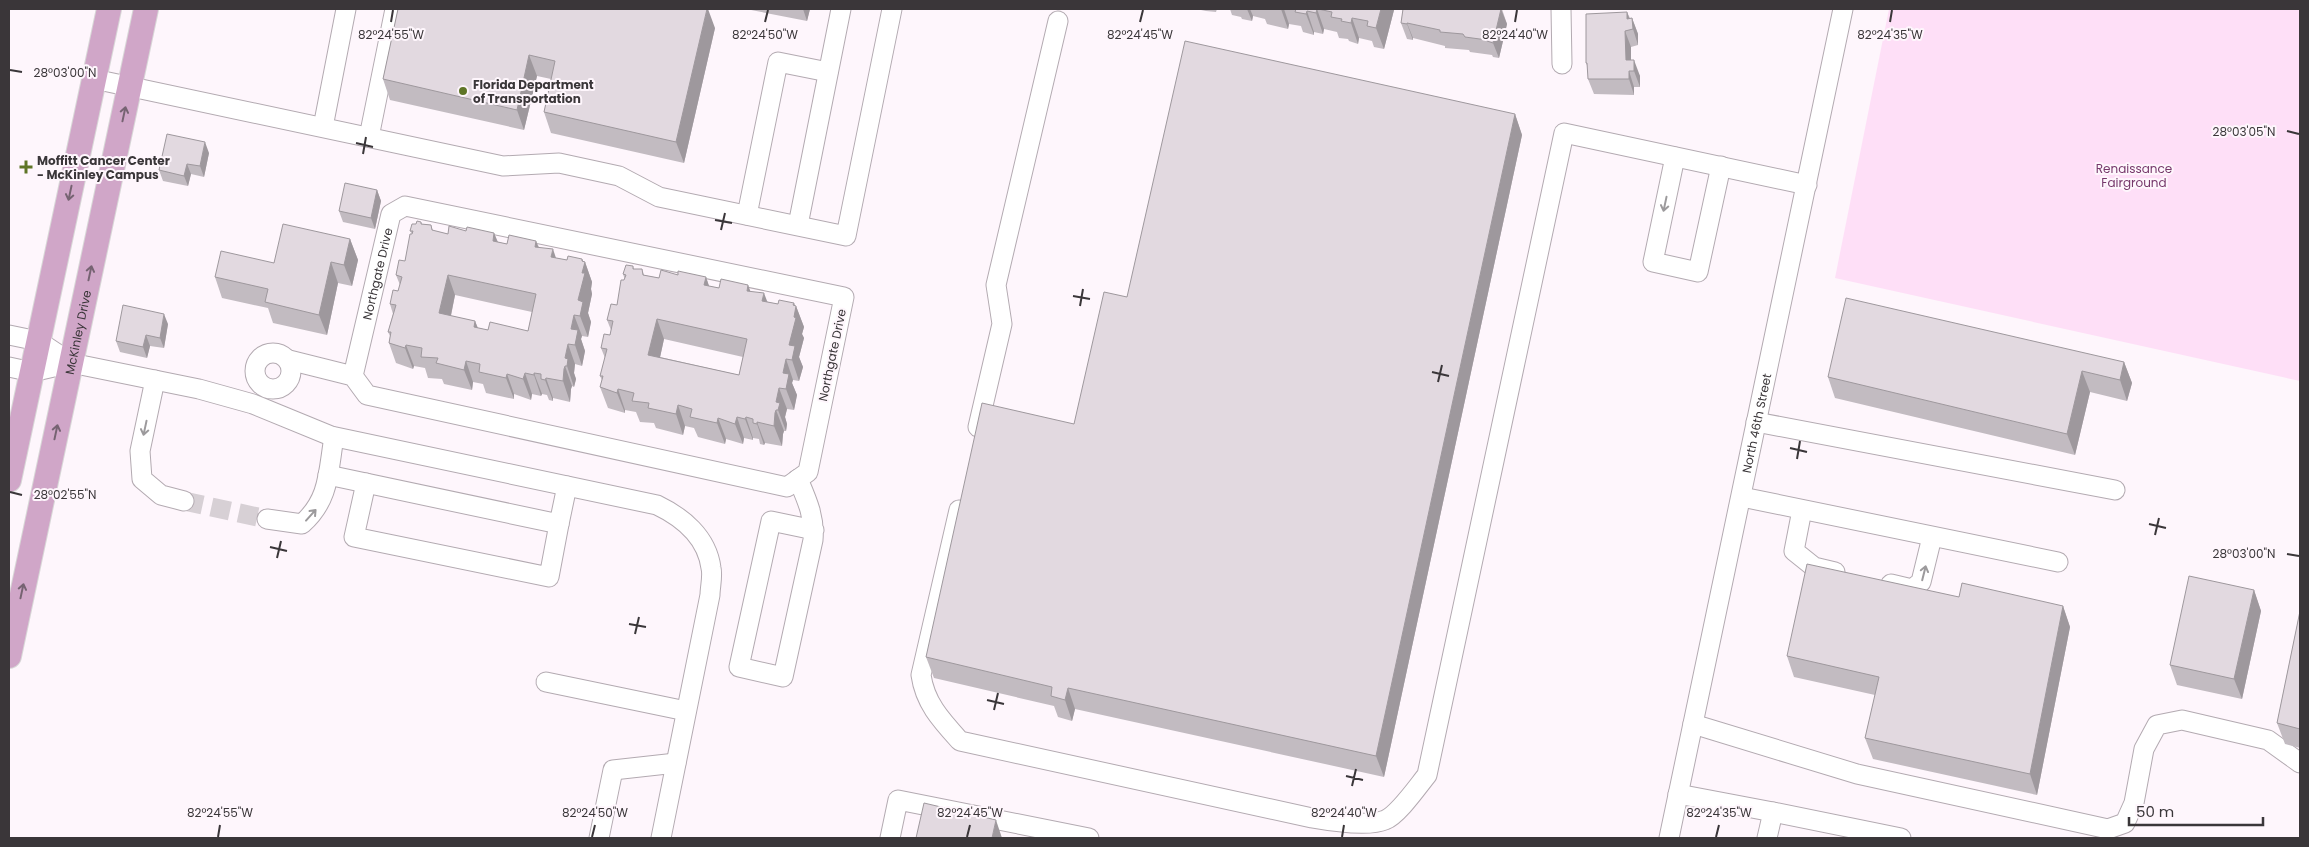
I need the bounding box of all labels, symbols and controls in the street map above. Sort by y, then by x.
text: 82°24'55"W [358,26,424,43]
text: 82°24'50"W [732,26,798,43]
text: 82°24'45"W [1107,26,1173,43]
text: 82°24'40"W [1482,26,1548,43]
text: 82°24'35"W [1857,26,1923,43]
text: 28°03'00"N [34,64,96,81]
place label: Florida Department of Transportation [473,76,594,107]
marker: Florida Department of Transportation [457,85,469,97]
one-way arrow [119,106,129,122]
text: 28°03'05"N [2213,123,2275,140]
place label: Moffitt Cancer Center - McKinley Campus [37,152,170,183]
marker: Moffitt Cancer Center - McKinley Campus [19,160,33,174]
park label: Renaissance Fairground [2096,160,2172,191]
one-way arrow [65,185,74,201]
one-way arrow [1660,196,1669,212]
street label: Northgate Drive [358,226,396,321]
one-way arrow [86,265,95,281]
street label: McKinley Drive [60,288,95,376]
street label: Northgate Drive [814,307,850,403]
street label: North 46th Street [1737,372,1775,474]
one-way arrow [140,419,149,435]
one-way arrow [52,424,61,440]
text: 28°02'55"N [34,486,96,503]
one-way arrow [305,508,317,521]
text: 28°03'00"N [2213,545,2275,562]
one-way arrow [1920,565,1929,581]
one-way arrow [18,583,28,599]
scale bar [2129,794,2263,826]
text: 50 m [2136,801,2174,822]
text: 82°24'55"W [187,804,253,821]
text: 82°24'50"W [562,804,628,821]
text: 82°24'45"W [937,804,1003,821]
text: 82°24'40"W [1311,804,1377,821]
text: 82°24'35"W [1686,804,1752,821]

